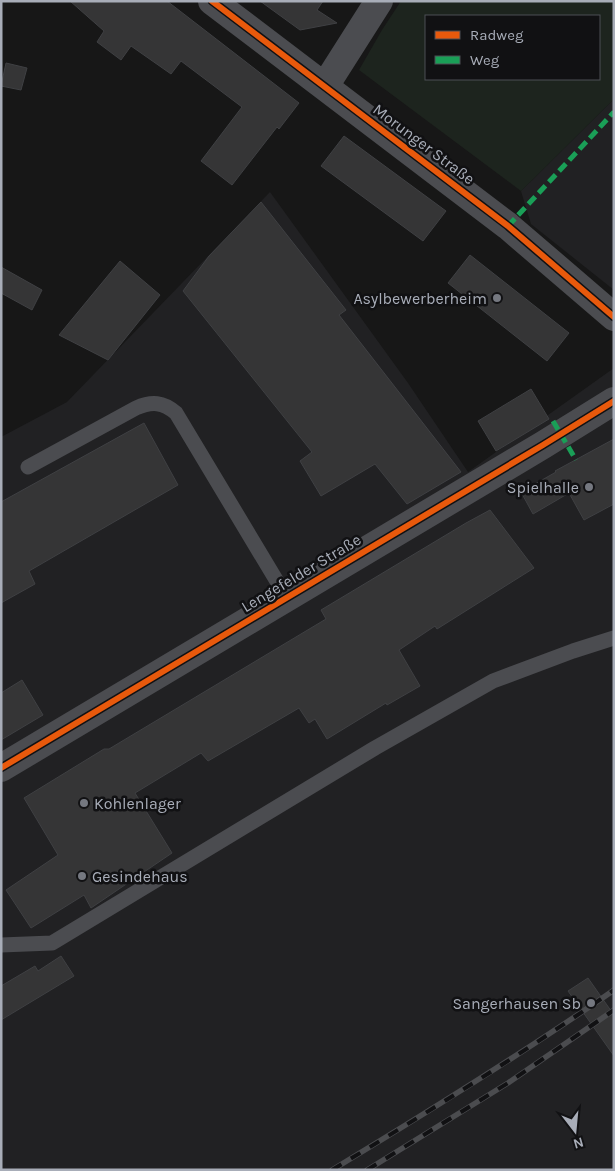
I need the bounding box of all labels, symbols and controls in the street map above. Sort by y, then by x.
legend [425,15,600,80]
text: Radweg [470,26,524,44]
text: Weg [470,51,500,69]
street label: Morunger Straße [369,100,479,188]
place label: Asylbewerberheim [353,289,487,308]
marker: Asylbewerberheim [491,292,503,304]
place label: Spielhalle [507,478,579,497]
marker: Spielhalle [583,481,595,493]
street label: Lengefelder Straße [238,530,364,616]
place label: Kohlenlager [94,794,181,813]
marker: Kohlenlager [78,797,90,809]
place label: Gesindehaus [92,867,188,886]
marker: Gesindehaus [76,870,88,882]
place label: Sangerhausen Sb [452,994,581,1013]
marker: Sangerhausen Sb [585,997,597,1009]
north arrow [550,1106,600,1156]
text: N [571,1133,586,1153]

